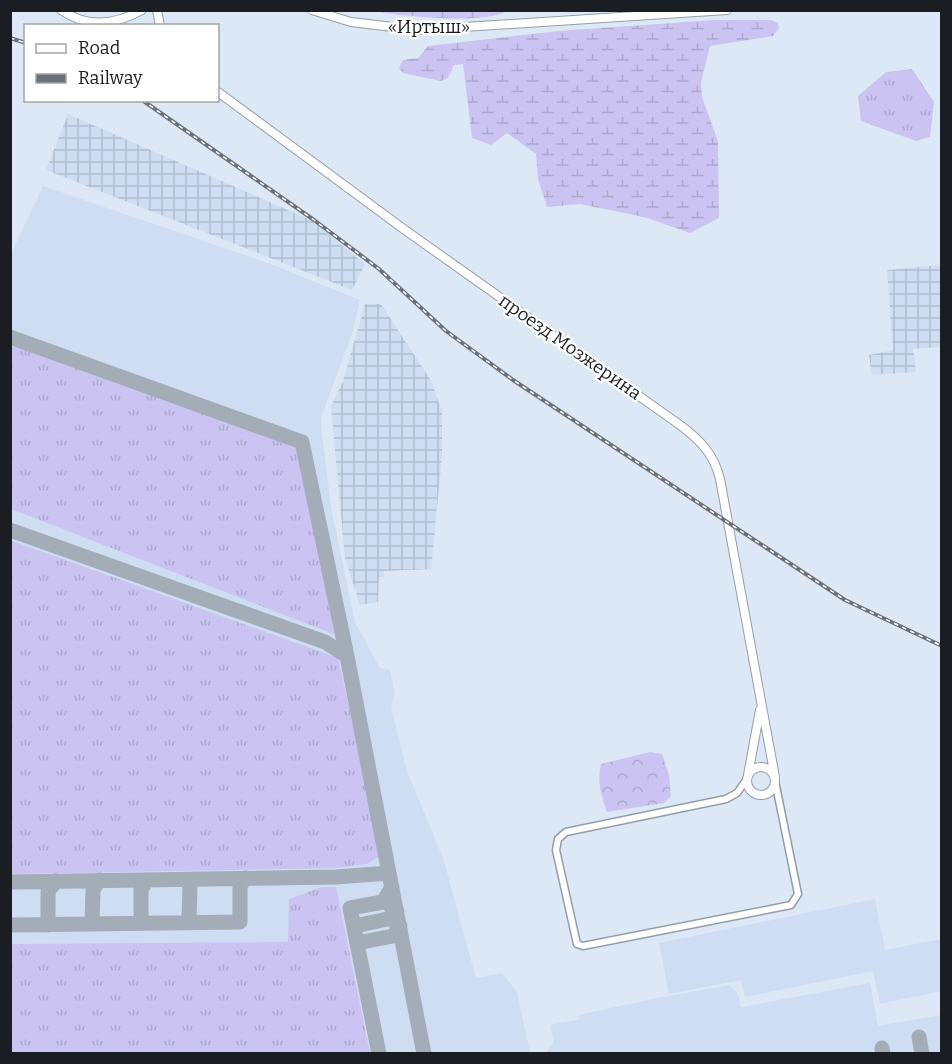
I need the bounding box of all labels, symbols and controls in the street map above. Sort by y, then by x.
street label: «Иртыш» [388,16,470,38]
legend [24,24,219,102]
text: Road [78,37,121,59]
text: Railway [78,67,143,89]
street label: проезд Мозжерина [495,290,646,405]

